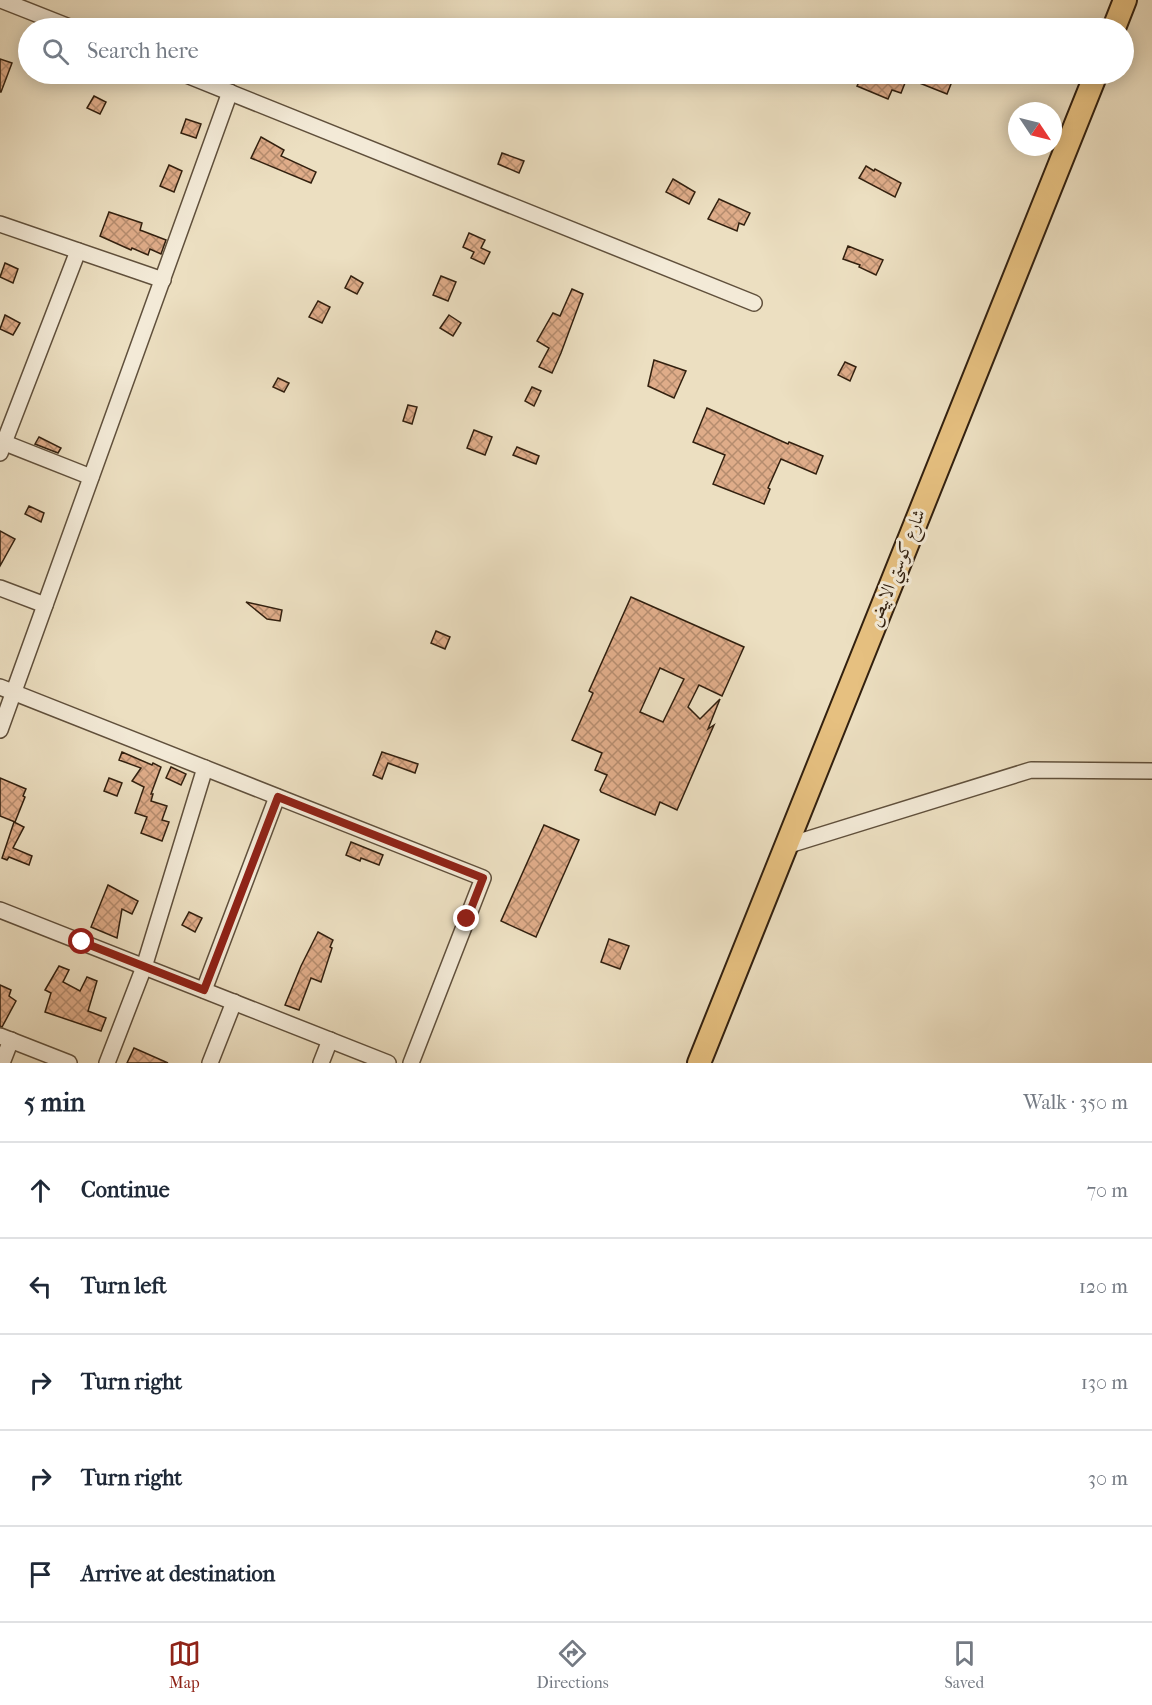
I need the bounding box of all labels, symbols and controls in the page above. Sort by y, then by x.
search box [18,18,1134,84]
icon: search [39,35,72,68]
text: Search here [87,38,199,64]
north arrow [1008,102,1062,156]
street label: شارع كوستي الابيض [864,506,936,632]
route end [453,905,479,931]
route start [68,928,94,954]
text: 5 min [24,1087,85,1118]
text: Walk · 350 m [1023,1091,1128,1114]
icon: ahead [24,1174,57,1207]
text: Continue [81,1177,170,1203]
text: 70 m [1086,1179,1128,1202]
icon: left [24,1270,57,1303]
text: Turn left [81,1273,167,1299]
text: 120 m [1079,1275,1128,1298]
icon: right [24,1366,57,1399]
text: Turn right [81,1369,182,1395]
text: 130 m [1081,1371,1128,1394]
icon: right [24,1462,57,1495]
text: Turn right [81,1465,182,1491]
text: 30 m [1088,1467,1128,1490]
icon: arrive [24,1558,57,1591]
text: Arrive at destination [81,1561,275,1587]
tab: Map [168,1637,201,1692]
tab: Directions [537,1637,609,1692]
tab: Saved [944,1637,984,1692]

